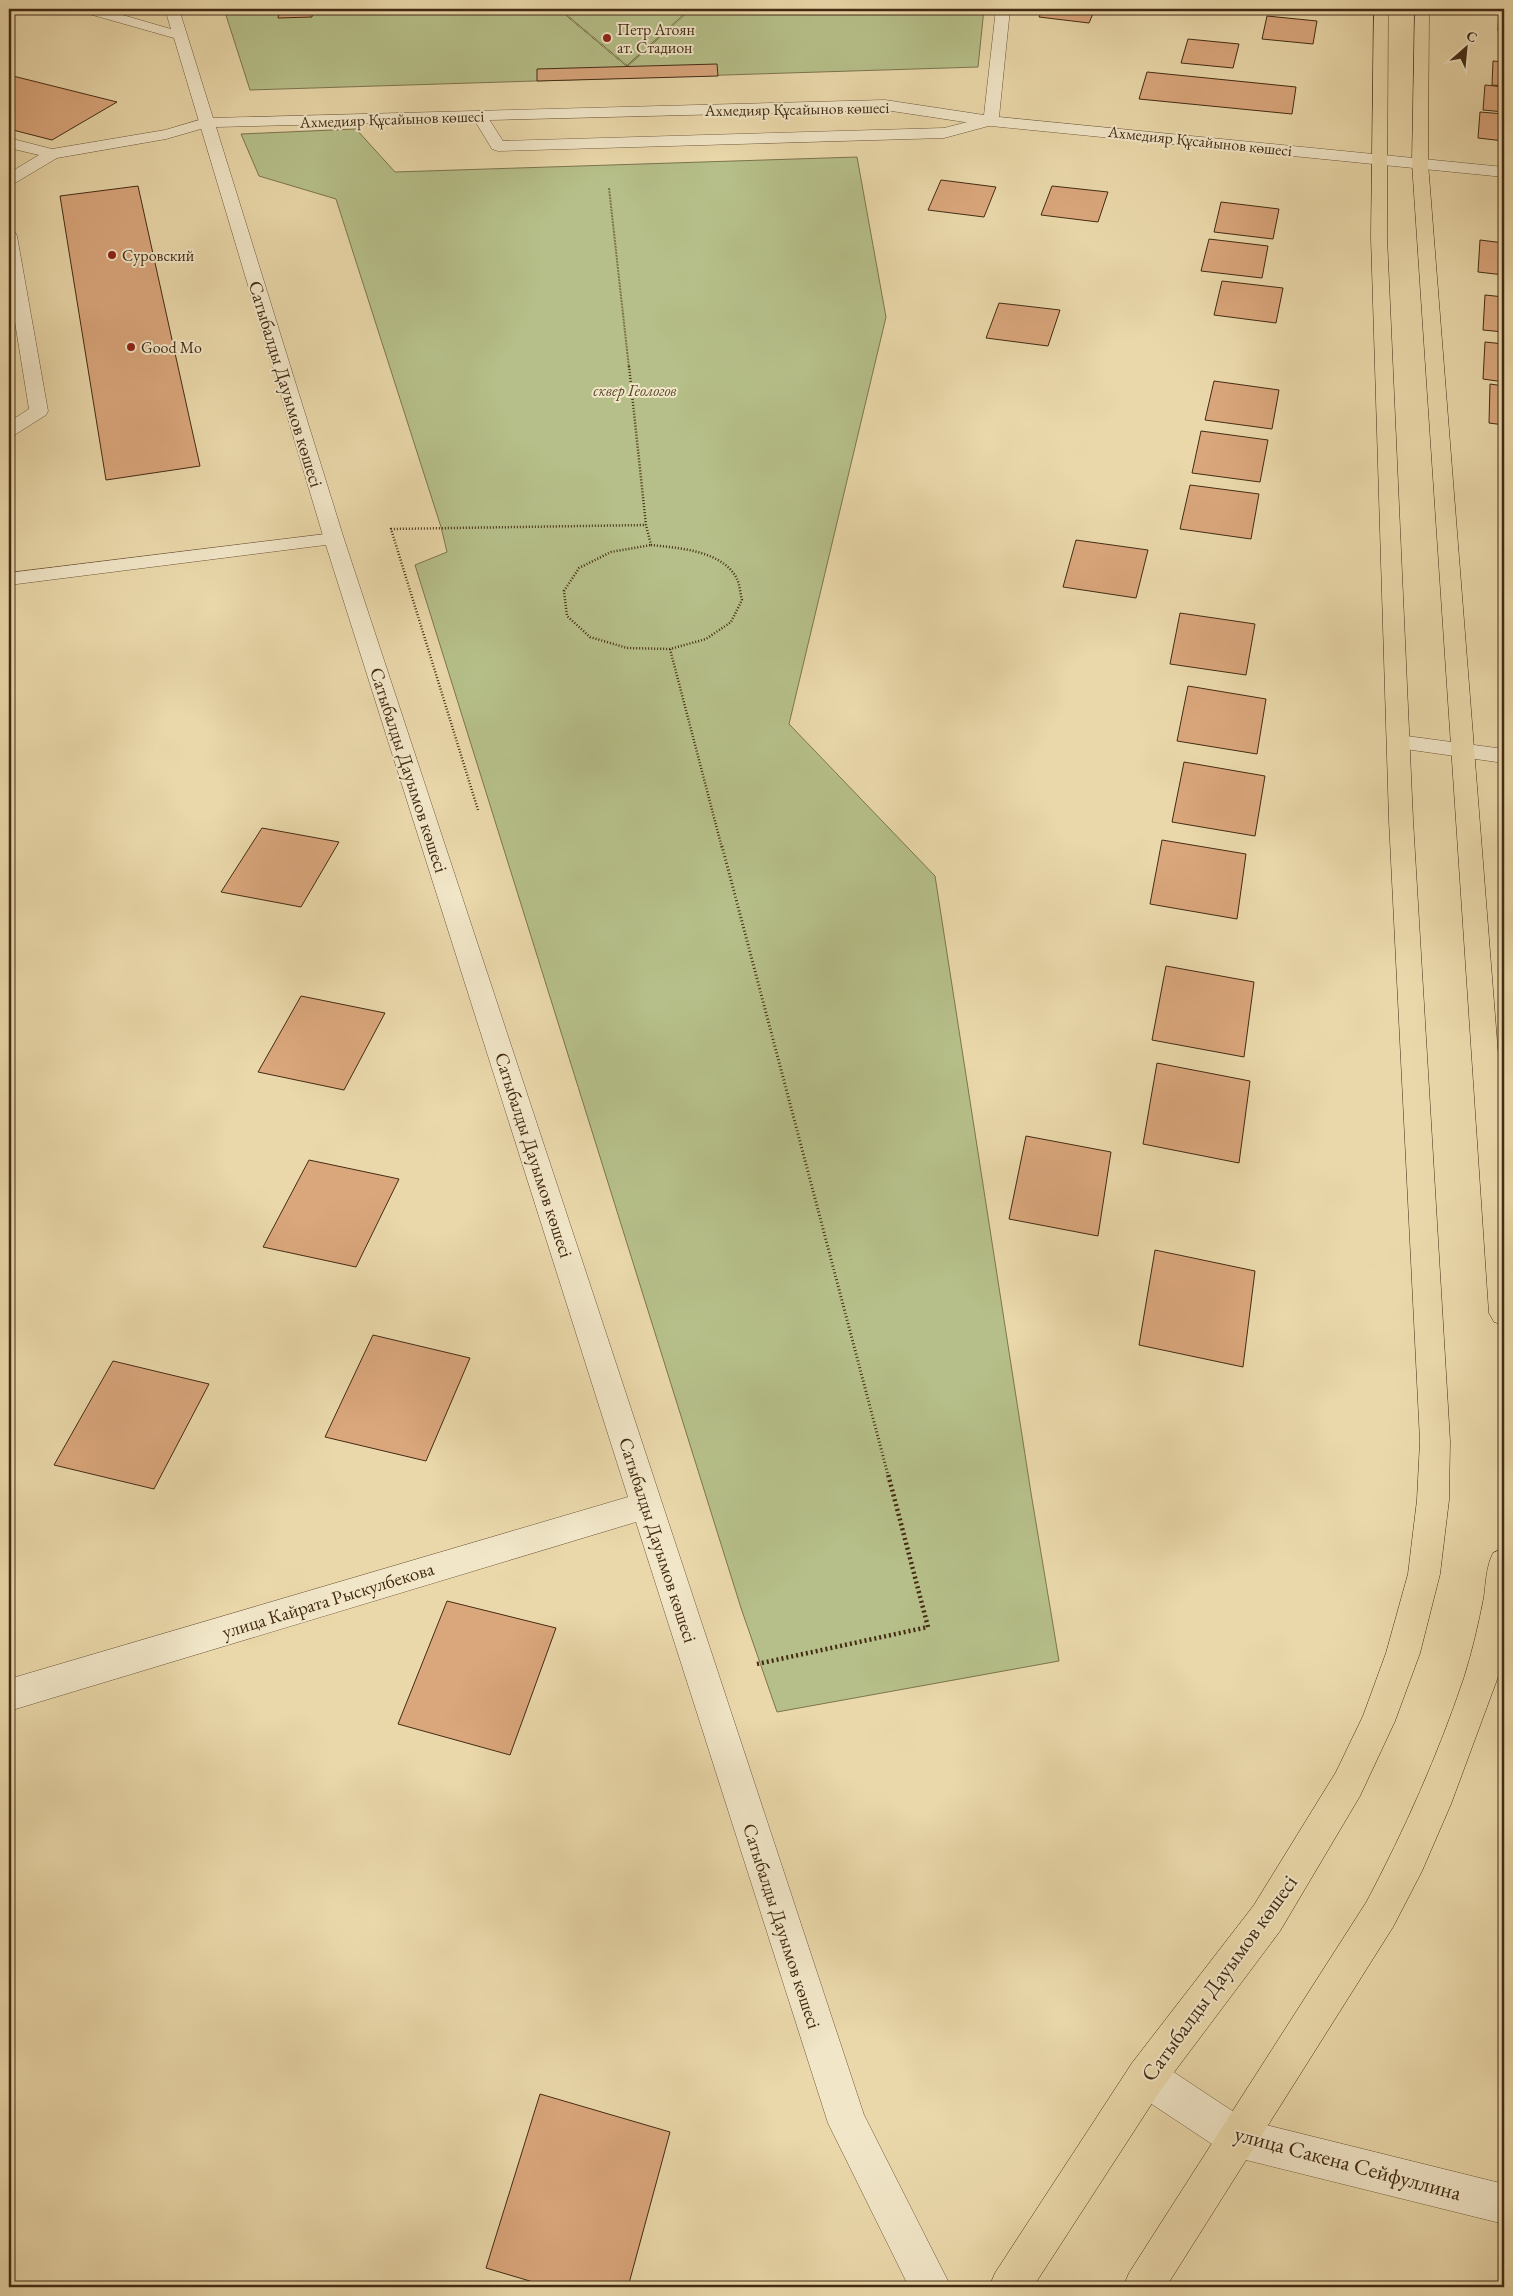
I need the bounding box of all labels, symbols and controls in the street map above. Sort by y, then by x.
place label: Петр Атоян ат. Стадион [617,19,695,58]
north arrow [1440,22,1490,72]
text: С [1463,26,1480,47]
marker: Петр Атоян ат. Стадион [601,32,613,44]
street label: Ахмедияр Құсайынов көшесі [703,97,890,121]
street label: Ахмедияр Құсайынов көшесі [298,105,485,133]
street label: Ахмедияр Құсайынов көшесі [1106,121,1293,161]
place label: Суровский [122,245,195,266]
marker: Суровский [106,249,118,261]
street label: Сатыбалды Дауымов көшесі [243,278,329,491]
place label: Good Mo [141,337,202,358]
marker: Good Mo [125,341,137,353]
park label: сквер Геологов [593,380,677,401]
street label: Сатыбалды Дауымов көшесі [364,664,454,876]
street label: Сатыбалды Дауымов көшесі [489,1049,579,1261]
street label: Сатыбалды Дауымов көшесі [613,1434,703,1646]
street label: улица Кайрата Рыскулбекова [219,1556,437,1644]
street label: Сатыбалды Дауымов көшесі [737,1820,827,2032]
street label: Сатыбалды Дауымов көшесі [1134,1869,1304,2087]
street label: улица Сакена Сейфуллина [1231,2119,1465,2207]

